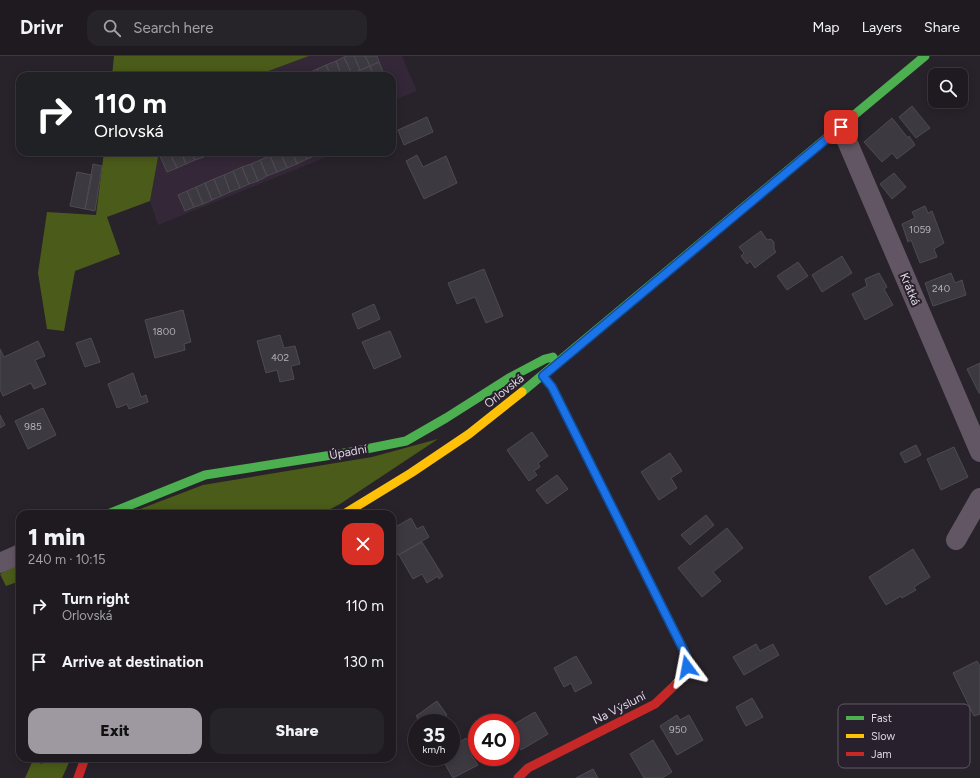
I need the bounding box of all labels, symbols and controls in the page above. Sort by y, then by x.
search box [87,10,367,46]
text: Drivr [20,16,63,39]
icon: search [101,17,123,39]
text: Search here [133,19,213,37]
text: Map [812,19,840,36]
text: Layers [862,19,902,36]
text: Share [924,19,960,36]
map controls [928,68,968,108]
button: search [928,68,968,108]
text: 110 m [94,86,167,120]
icon: right [28,88,80,140]
pin [824,110,858,144]
icon: arrive [830,116,852,138]
text: Orlovská [94,120,164,142]
house number: 1059 [909,223,931,236]
street label: Krátká [897,271,923,307]
house number: 240 [932,282,950,295]
house number: 1800 [152,325,176,338]
house number: 402 [271,351,289,364]
street label: Orlovská [481,371,527,411]
house number: 985 [24,420,42,433]
street label: Úpadní [328,442,369,462]
text: 1 min [28,522,85,551]
button: close [342,523,384,565]
text: 240 m · 10:15 [28,552,106,567]
text: Turn right [62,590,130,608]
icon: right [28,595,50,617]
text: 110 m [346,597,384,615]
text: Orlovská [62,608,112,623]
position arrow [666,646,708,688]
icon: arrive [28,651,50,673]
text: Arrive at destination [62,653,203,671]
text: 130 m [344,653,384,671]
street label: Na Výsluní [590,688,649,727]
legend [838,704,970,768]
button: Exit [28,708,202,754]
button: Share [210,708,384,754]
text: Fast [871,712,892,725]
speed limit sign: 40 [468,714,520,766]
text: 35 [423,723,445,747]
house number: 950 [669,723,687,736]
text: Slow [871,730,895,743]
text: km/h [423,743,445,756]
text: Jam [871,748,892,761]

